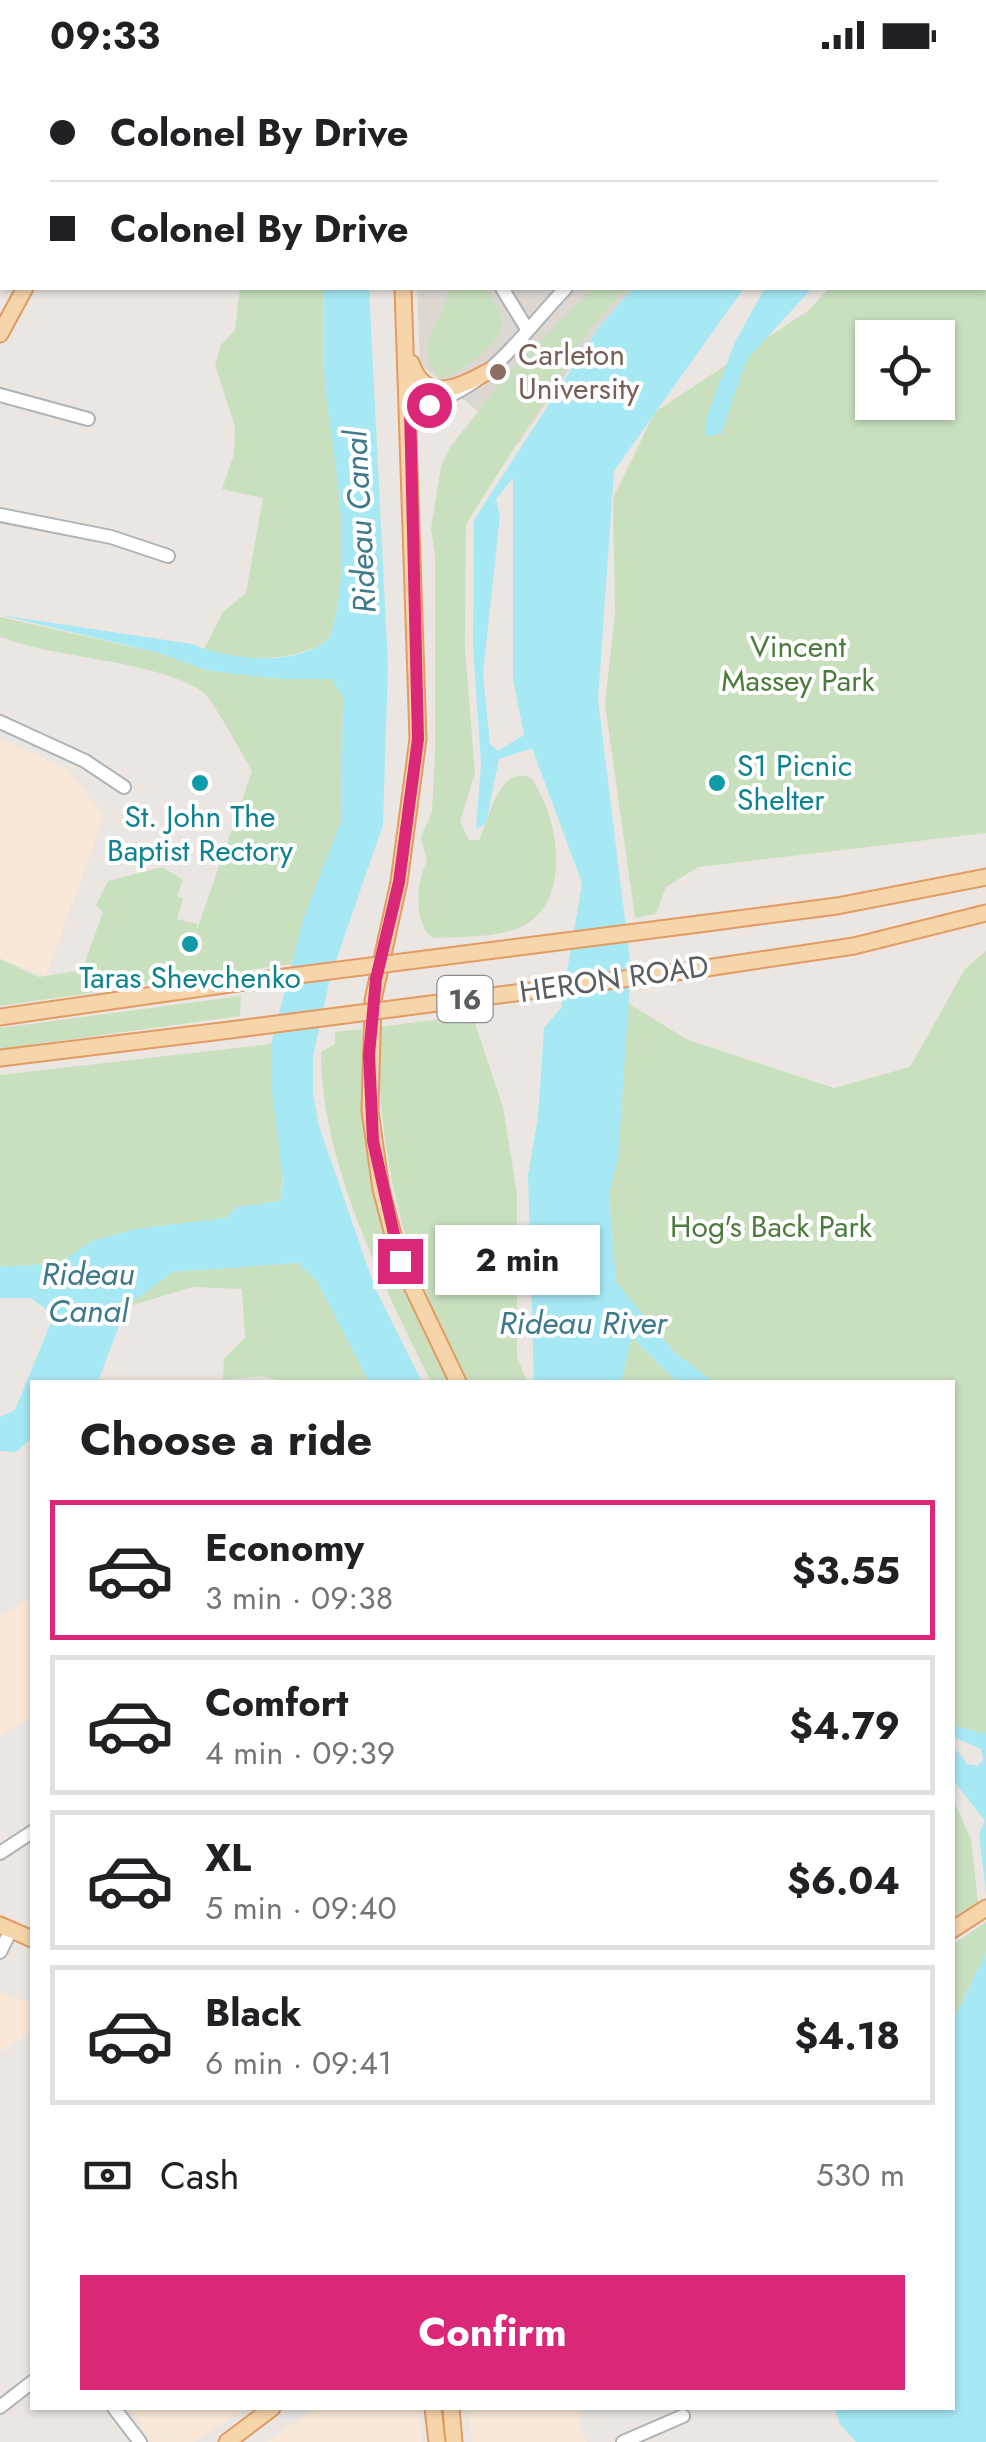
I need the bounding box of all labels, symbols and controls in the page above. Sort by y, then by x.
text: 09:33 [50,8,160,63]
text: Colonel By Drive [110,105,409,160]
text: Colonel By Drive [110,201,409,256]
map controls [855,320,955,420]
button: locate [855,320,955,420]
place label: Carleton University [518,333,640,410]
marker: Carleton University [487,361,509,383]
route start [407,383,452,428]
water label: Rideau Canal [332,428,388,615]
park label: Vincent Massey Park [721,625,876,702]
place label: S1 Picnic Shelter [737,744,852,821]
marker: St. John The Baptist Rectory [189,772,211,794]
marker: S1 Picnic Shelter [706,772,728,794]
place label: St. John The Baptist Rectory [107,795,294,872]
marker: Taras Shevchenko [179,933,201,955]
street label: HERON ROAD [517,944,711,1013]
place label: Taras Shevchenko [79,956,301,999]
road number: 16 [438,976,492,1022]
park label: Hog's Back Park [670,1205,873,1248]
callout: 2 min [435,1226,600,1296]
text: 2 min [475,1237,560,1283]
route end [378,1239,423,1284]
water label: Rideau Canal [41,1251,135,1334]
water label: Rideau River [499,1300,669,1346]
text: Choose a ride [80,1407,372,1472]
text: Economy [205,1520,364,1575]
icon: car [85,1525,175,1615]
text: $3.55 [792,1543,900,1598]
text: 3 min · 09:38 [205,1575,393,1621]
text: Comfort [205,1675,348,1730]
icon: car [85,1680,175,1770]
text: $4.79 [789,1698,900,1753]
text: 4 min · 09:39 [205,1730,395,1776]
text: XL [205,1830,251,1885]
icon: car [85,1835,175,1925]
text: $6.04 [787,1853,900,1908]
text: 5 min · 09:40 [205,1885,397,1931]
text: Black [205,1985,302,2040]
icon: car [85,1990,175,2080]
text: $4.18 [794,2008,900,2063]
text: 6 min · 09:41 [205,2040,392,2086]
icon: cash [80,2148,135,2203]
text: Cash [160,2148,240,2203]
text: 530 m [816,2152,905,2198]
button: Confirm [80,2275,905,2390]

